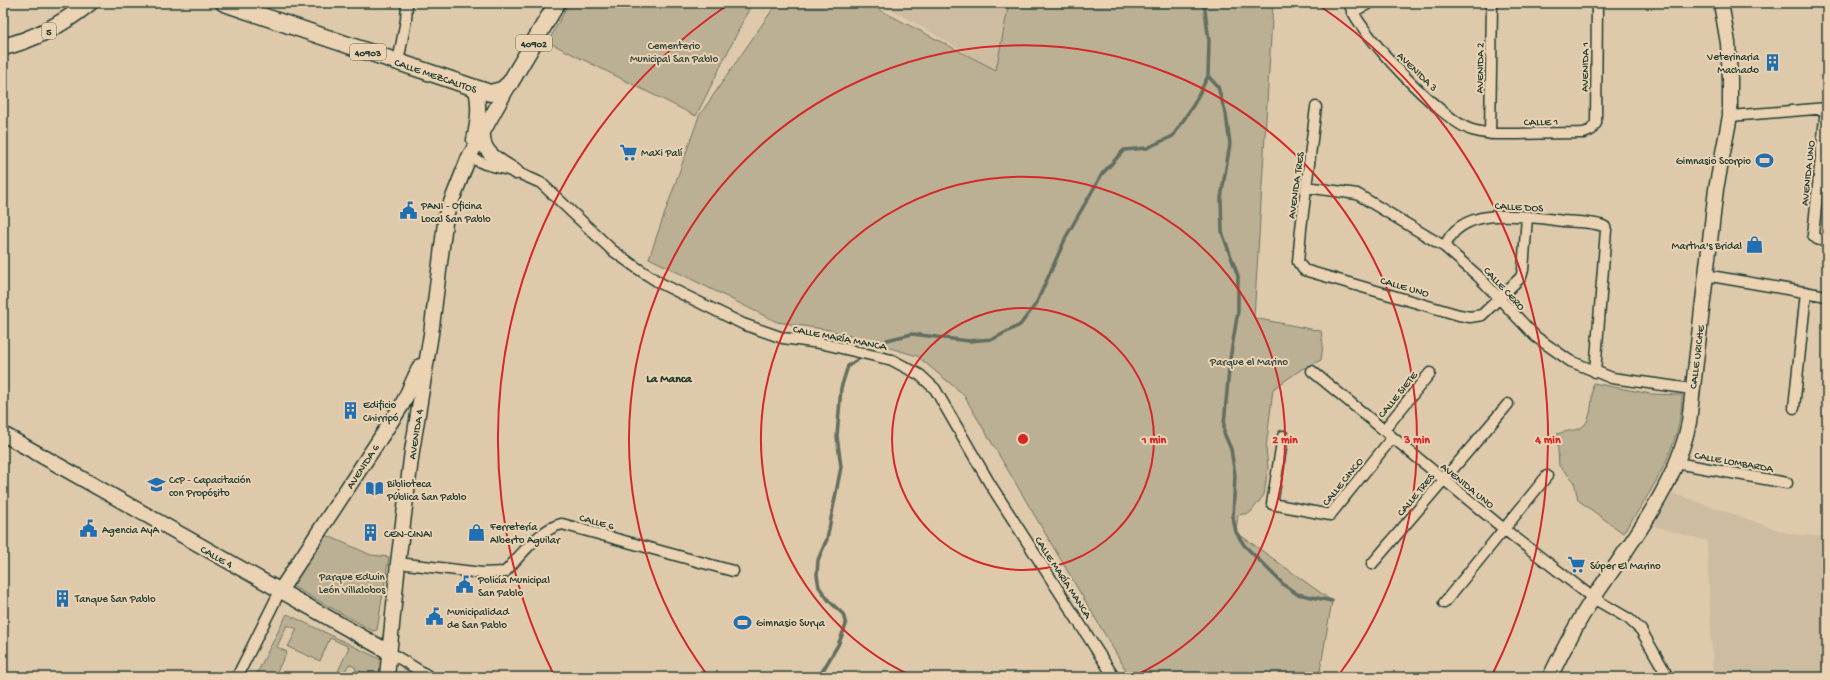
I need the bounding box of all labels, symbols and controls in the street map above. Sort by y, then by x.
road number: 5 [42,23,56,39]
road number: 40902 [516,35,552,51]
park label: Cementerio Municipal San Pablo [630,41,718,66]
street label: AVENIDA 2 [1475,42,1487,94]
street label: AVENIDA 1 [1580,42,1592,92]
road number: 40903 [350,44,386,60]
street label: AVENIDA 3 [1394,50,1439,95]
place label: Veterinaria Machado [1706,52,1760,77]
building icon: Veterinaria Machado [1762,52,1782,72]
street label: CALLE MEZCALITOS [392,57,479,97]
street label: CALLE 1 [1524,117,1558,129]
street label: AVENIDA UNO [1800,140,1818,207]
supermarket icon: Maxi Palí [618,142,638,162]
place label: Maxi Palí [641,148,683,160]
street label: AVENIDA TRES [1286,150,1308,220]
sports icon: Gimnasio Scorpio [1754,150,1774,170]
place label: Gimnasio Scorpio [1676,156,1751,168]
place label: PANI - Oficina Local San Pablo [420,200,491,226]
public building icon: PANI - Oficina Local San Pablo [398,201,418,221]
street label: CALLE DOS [1494,201,1544,215]
shop icon: Martha's Bridal [1745,235,1765,255]
place label: Martha's Bridal [1672,241,1743,253]
street label: CALLE CERO [1480,265,1527,314]
street label: CALLE UNO [1379,275,1431,301]
street label: CALLE MARÍA MANCA [792,323,888,354]
street label: CALLE URICHE [1688,324,1708,390]
park label: Parque el Marino [1209,357,1288,369]
street label: CALLE SIETE [1376,369,1421,421]
district label: La Manca [646,373,693,387]
place label: Edificio Chirripó [363,399,399,425]
building icon: Edificio Chirripó [340,400,360,420]
street label: AVENIDA 4 [407,408,427,460]
centre of rings [1016,432,1030,446]
text: 1 min [1141,434,1167,448]
text: 2 min [1272,434,1298,448]
text: 3 min [1403,434,1430,448]
text: 4 min [1534,434,1561,448]
street label: AVENIDA 6 [345,442,383,492]
street label: CALLE LOMBARDA [1693,450,1774,476]
street label: CALLE CINCO [1321,456,1367,509]
street label: AVENIDA UNO [1437,461,1496,512]
street label: CALLE TRES [1395,471,1438,519]
school or university icon: CcP - Capacitación con Propósito [146,475,166,495]
place label: CcP - Capacitación con Propósito [169,475,252,500]
library icon: Biblioteca Pública San Pablo [364,479,384,499]
place label: Biblioteca Pública San Pablo [386,479,467,504]
street label: CALLE 6 [578,513,616,533]
public building icon: Agencia AyA [79,519,99,539]
shop icon: Ferretería Alberto Aguilar [467,522,487,542]
place label: Ferretería Alberto Aguilar [489,522,561,547]
building icon: CEN-CINAI [361,523,381,543]
place label: Agencia AyA [102,525,159,537]
place label: CEN-CINAI [384,529,433,541]
street label: CALLE MARÍA MANCA [1031,534,1094,622]
street label: CALLE 4 [198,544,235,572]
supermarket icon: Súper El Marino [1567,555,1587,575]
place label: Súper El Marino [1590,561,1661,573]
park label: Parque Edwin León Villalobos [318,572,386,597]
public building icon: Policía Municipal San Pablo [455,575,475,595]
place label: Policía Municipal San Pablo [477,575,550,600]
building icon: Tanque San Pablo [52,588,72,608]
place label: Tanque San Pablo [74,594,156,606]
public building icon: Municipalidad de San Pablo [424,607,444,627]
place label: Municipalidad de San Pablo [447,607,510,632]
sports icon: Gimnasio Surya [733,612,753,632]
place label: Gimnasio Surya [756,618,826,630]

